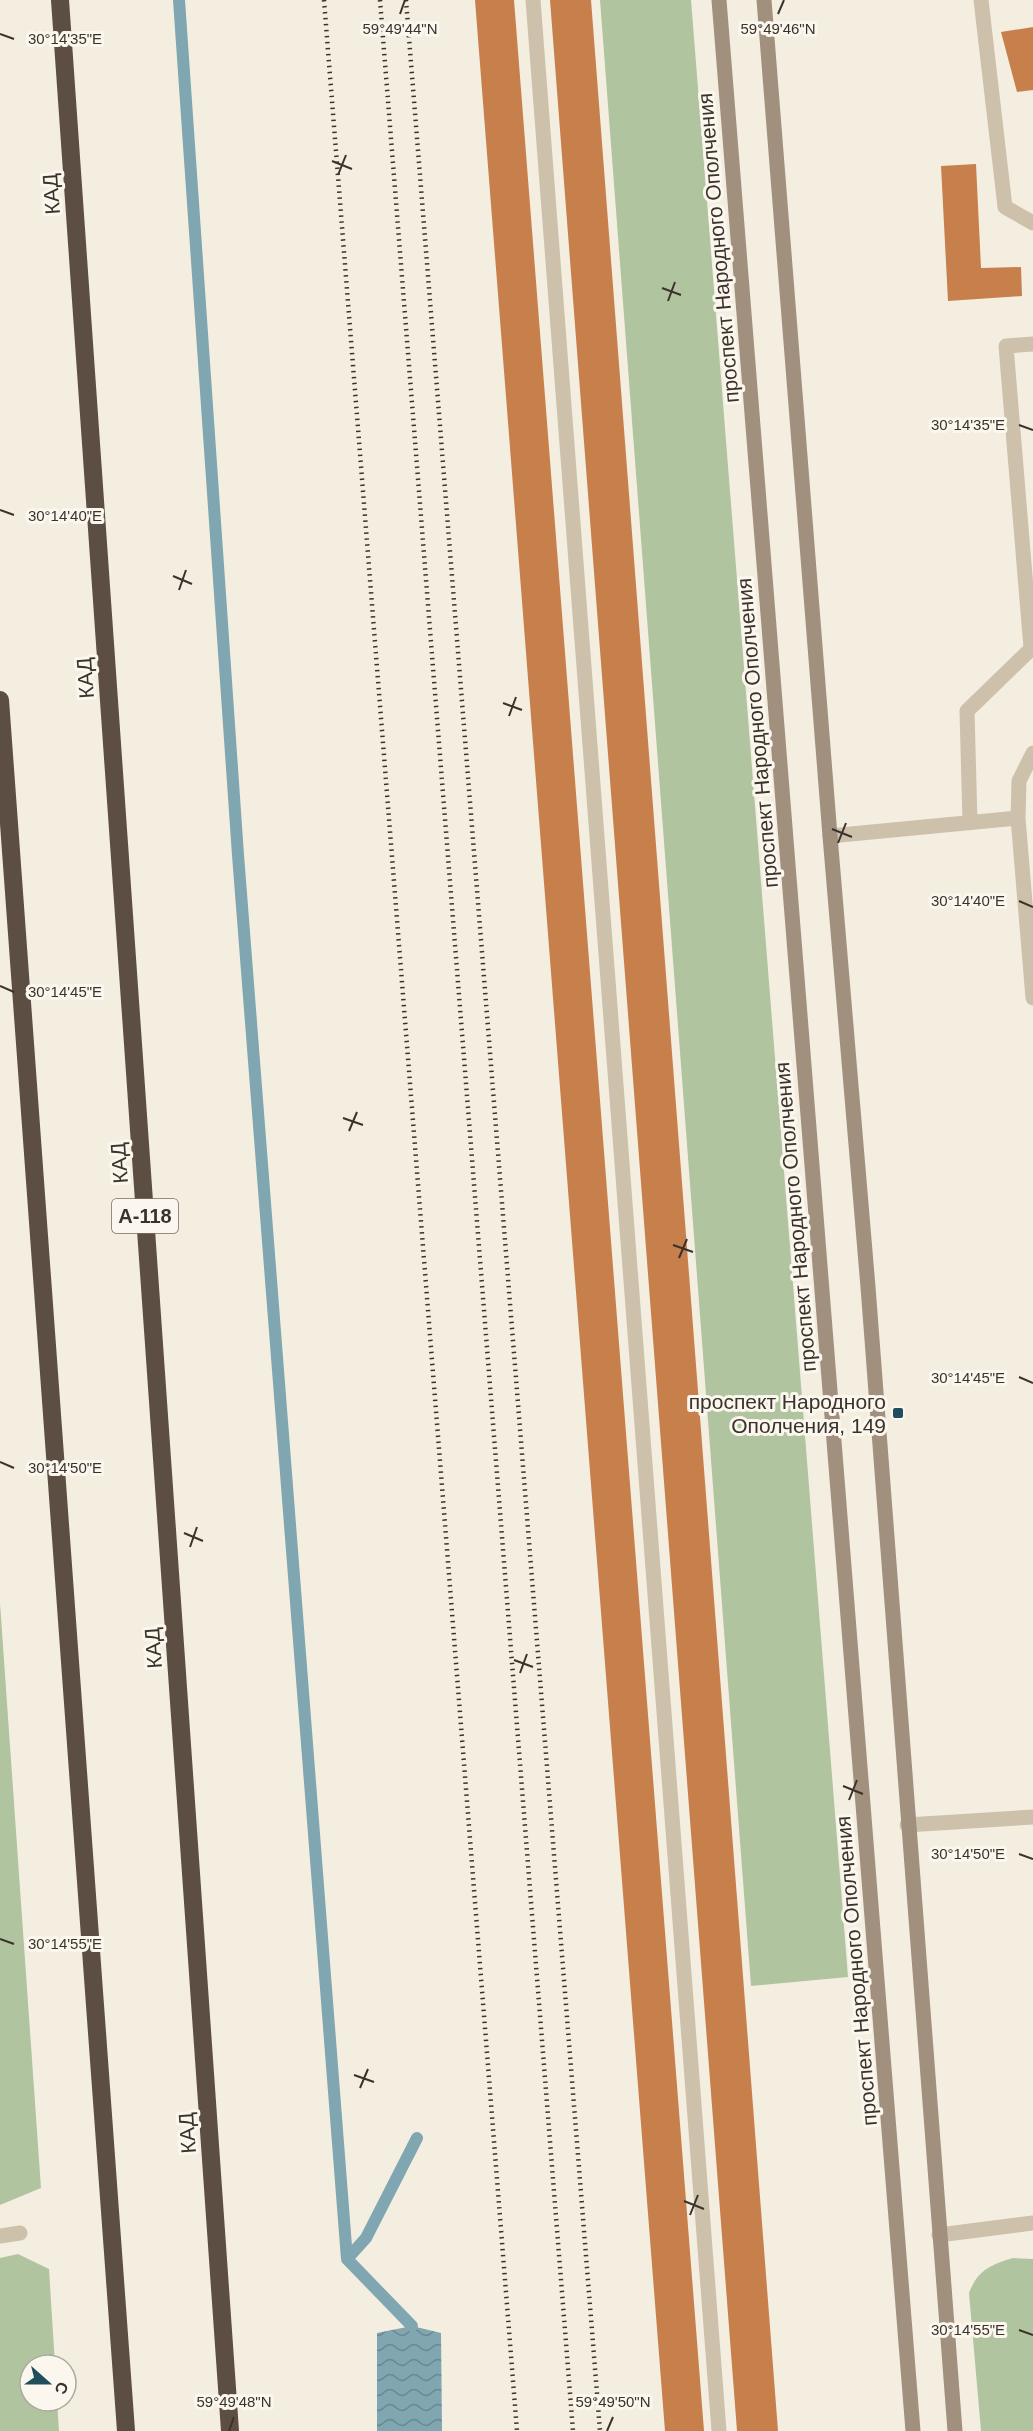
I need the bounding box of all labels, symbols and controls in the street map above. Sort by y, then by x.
text: 59°49'44"N [362,20,438,37]
text: 59°49'46"N [740,20,816,37]
text: 30°14'35"E [28,30,102,47]
street label: проспект Народного Ополчения [693,92,743,404]
street label: КАД [38,173,64,215]
text: 30°14'35"E [931,416,1005,433]
text: 30°14'40"E [28,507,102,524]
street label: проспект Народного Ополчения [732,577,782,889]
street label: КАД [72,657,98,699]
text: 30°14'40"E [931,892,1005,909]
text: 30°14'45"E [28,983,102,1000]
street label: проспект Народного Ополчения [770,1061,820,1373]
street label: КАД [106,1142,132,1184]
road number: А-118 [112,1199,178,1233]
text: 30°14'45"E [931,1369,1005,1386]
place label: проспект Народного Ополчения, 149 [689,1390,886,1437]
marker: проспект Народного Ополчения, 149 [891,1406,905,1420]
text: 30°14'50"E [28,1459,102,1476]
street label: КАД [140,1627,166,1669]
street label: проспект Народного Ополчения [831,1815,881,2127]
text: 30°14'50"E [931,1845,1005,1862]
text: 30°14'55"E [28,1935,102,1952]
street label: КАД [174,2112,200,2154]
text: 30°14'55"E [931,2321,1005,2338]
north arrow [18,2353,78,2413]
text: С [51,2380,72,2397]
text: 59°49'48"N [196,2393,272,2410]
text: 59°49'50"N [575,2393,651,2410]

